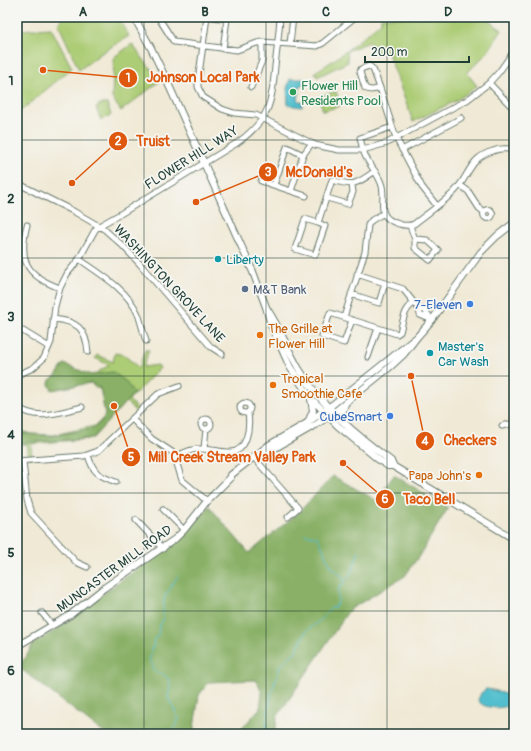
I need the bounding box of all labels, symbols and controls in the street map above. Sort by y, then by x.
text: A [79,4,88,20]
text: B [201,4,209,20]
text: C [322,4,330,20]
text: D [444,4,452,20]
scale bar [365,38,469,64]
text: 200 m [371,45,408,60]
callout: Johnson Local Park [118,65,267,91]
text: Johnson Local Park [147,69,260,86]
text: 1 [126,71,130,86]
text: 1 [8,73,14,89]
place label: Flower Hill Residents Pool [301,78,381,109]
marker: Flower Hill Residents Pool [288,87,298,97]
street label: FLOWER HILL WAY [142,122,242,193]
callout: Truist [108,128,178,154]
text: Truist [135,133,170,150]
text: 2 [115,134,122,149]
callout: McDonald's [258,159,361,185]
text: McDonald's [285,164,353,181]
text: 3 [265,165,272,180]
text: 2 [7,191,15,207]
street label: WASHINGTON GROVE LANE [110,221,228,346]
place label: Liberty [226,252,264,268]
marker: Liberty [213,254,223,264]
place label: M&T Bank [253,282,307,298]
marker: M&T Bank [240,284,250,294]
place label: 7-Eleven [414,297,462,313]
marker: 7-Eleven [465,299,475,309]
text: 3 [7,309,15,325]
place label: The Grille at Flower Hill [268,321,333,352]
marker: The Grille at Flower Hill [255,330,265,340]
place label: Master's Car Wash [438,339,489,370]
marker: Master's Car Wash [425,348,435,358]
place label: Tropical Smoothie Cafe [281,371,363,402]
marker: Tropical Smoothie Cafe [268,380,278,390]
place label: CubeSmart [320,409,383,425]
marker: CubeSmart [385,411,395,421]
text: 4 [7,427,15,443]
callout: Checkers [415,428,505,454]
text: Checkers [443,432,497,449]
text: 4 [421,434,429,449]
callout: Mill Creek Stream Valley Park [121,444,324,470]
text: Mill Creek Stream Valley Park [148,449,316,466]
text: 5 [128,450,135,465]
place label: Papa John's [408,468,471,484]
marker: Papa John's [474,470,484,480]
callout: Taco Bell [375,486,463,512]
text: Taco Bell [402,491,455,508]
text: 6 [382,492,389,507]
street label: MUNCASTER MILL ROAD [54,522,175,616]
text: 5 [7,545,15,561]
text: 6 [7,663,15,679]

